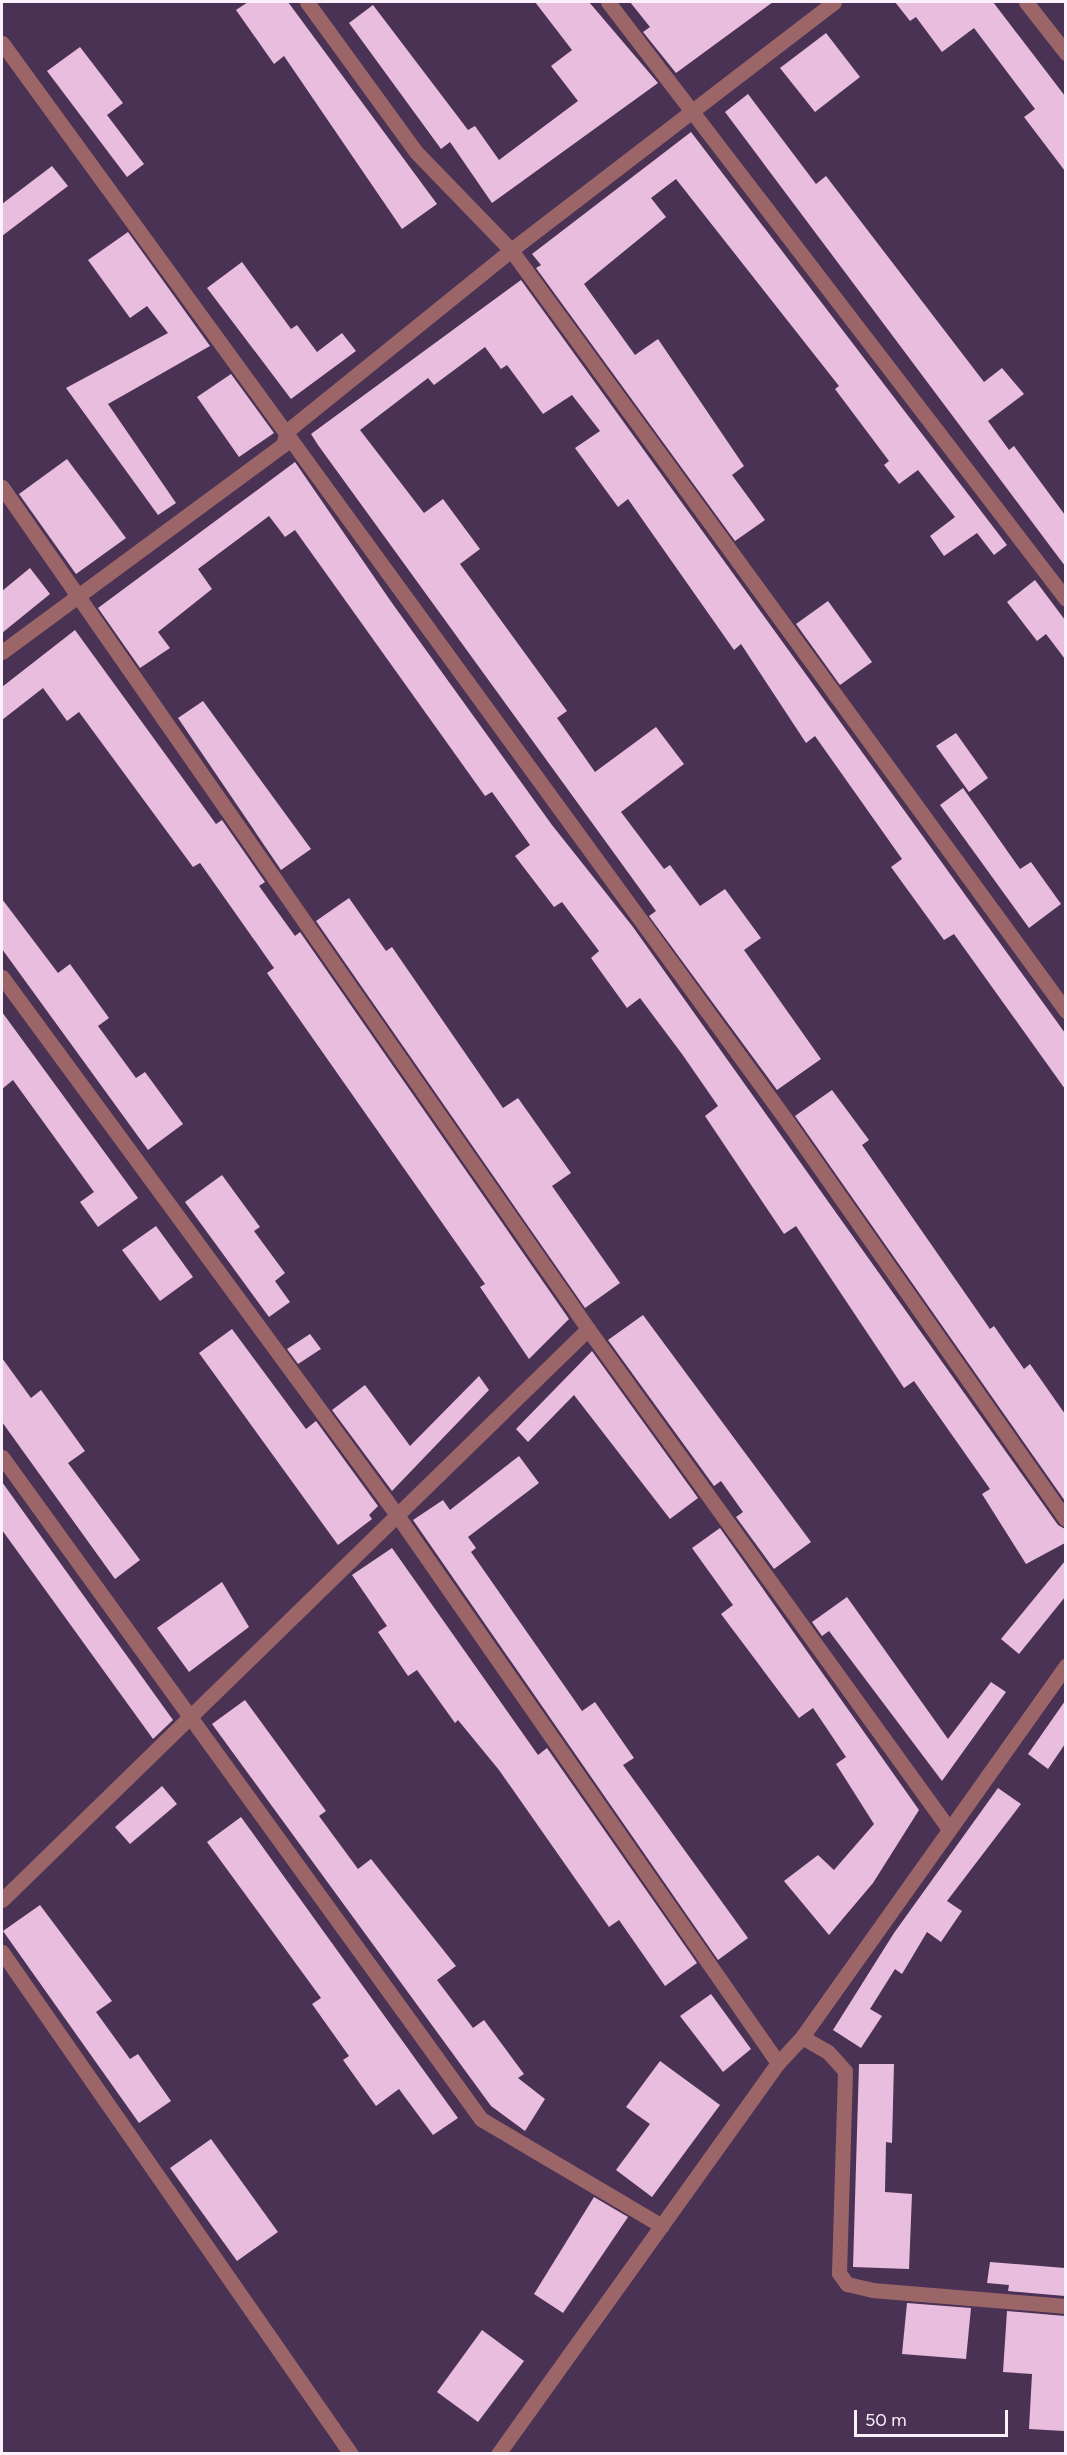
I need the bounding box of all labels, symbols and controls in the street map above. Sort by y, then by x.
scale bar [857,2398,1012,2436]
text: 50 m [865,2409,907,2431]

